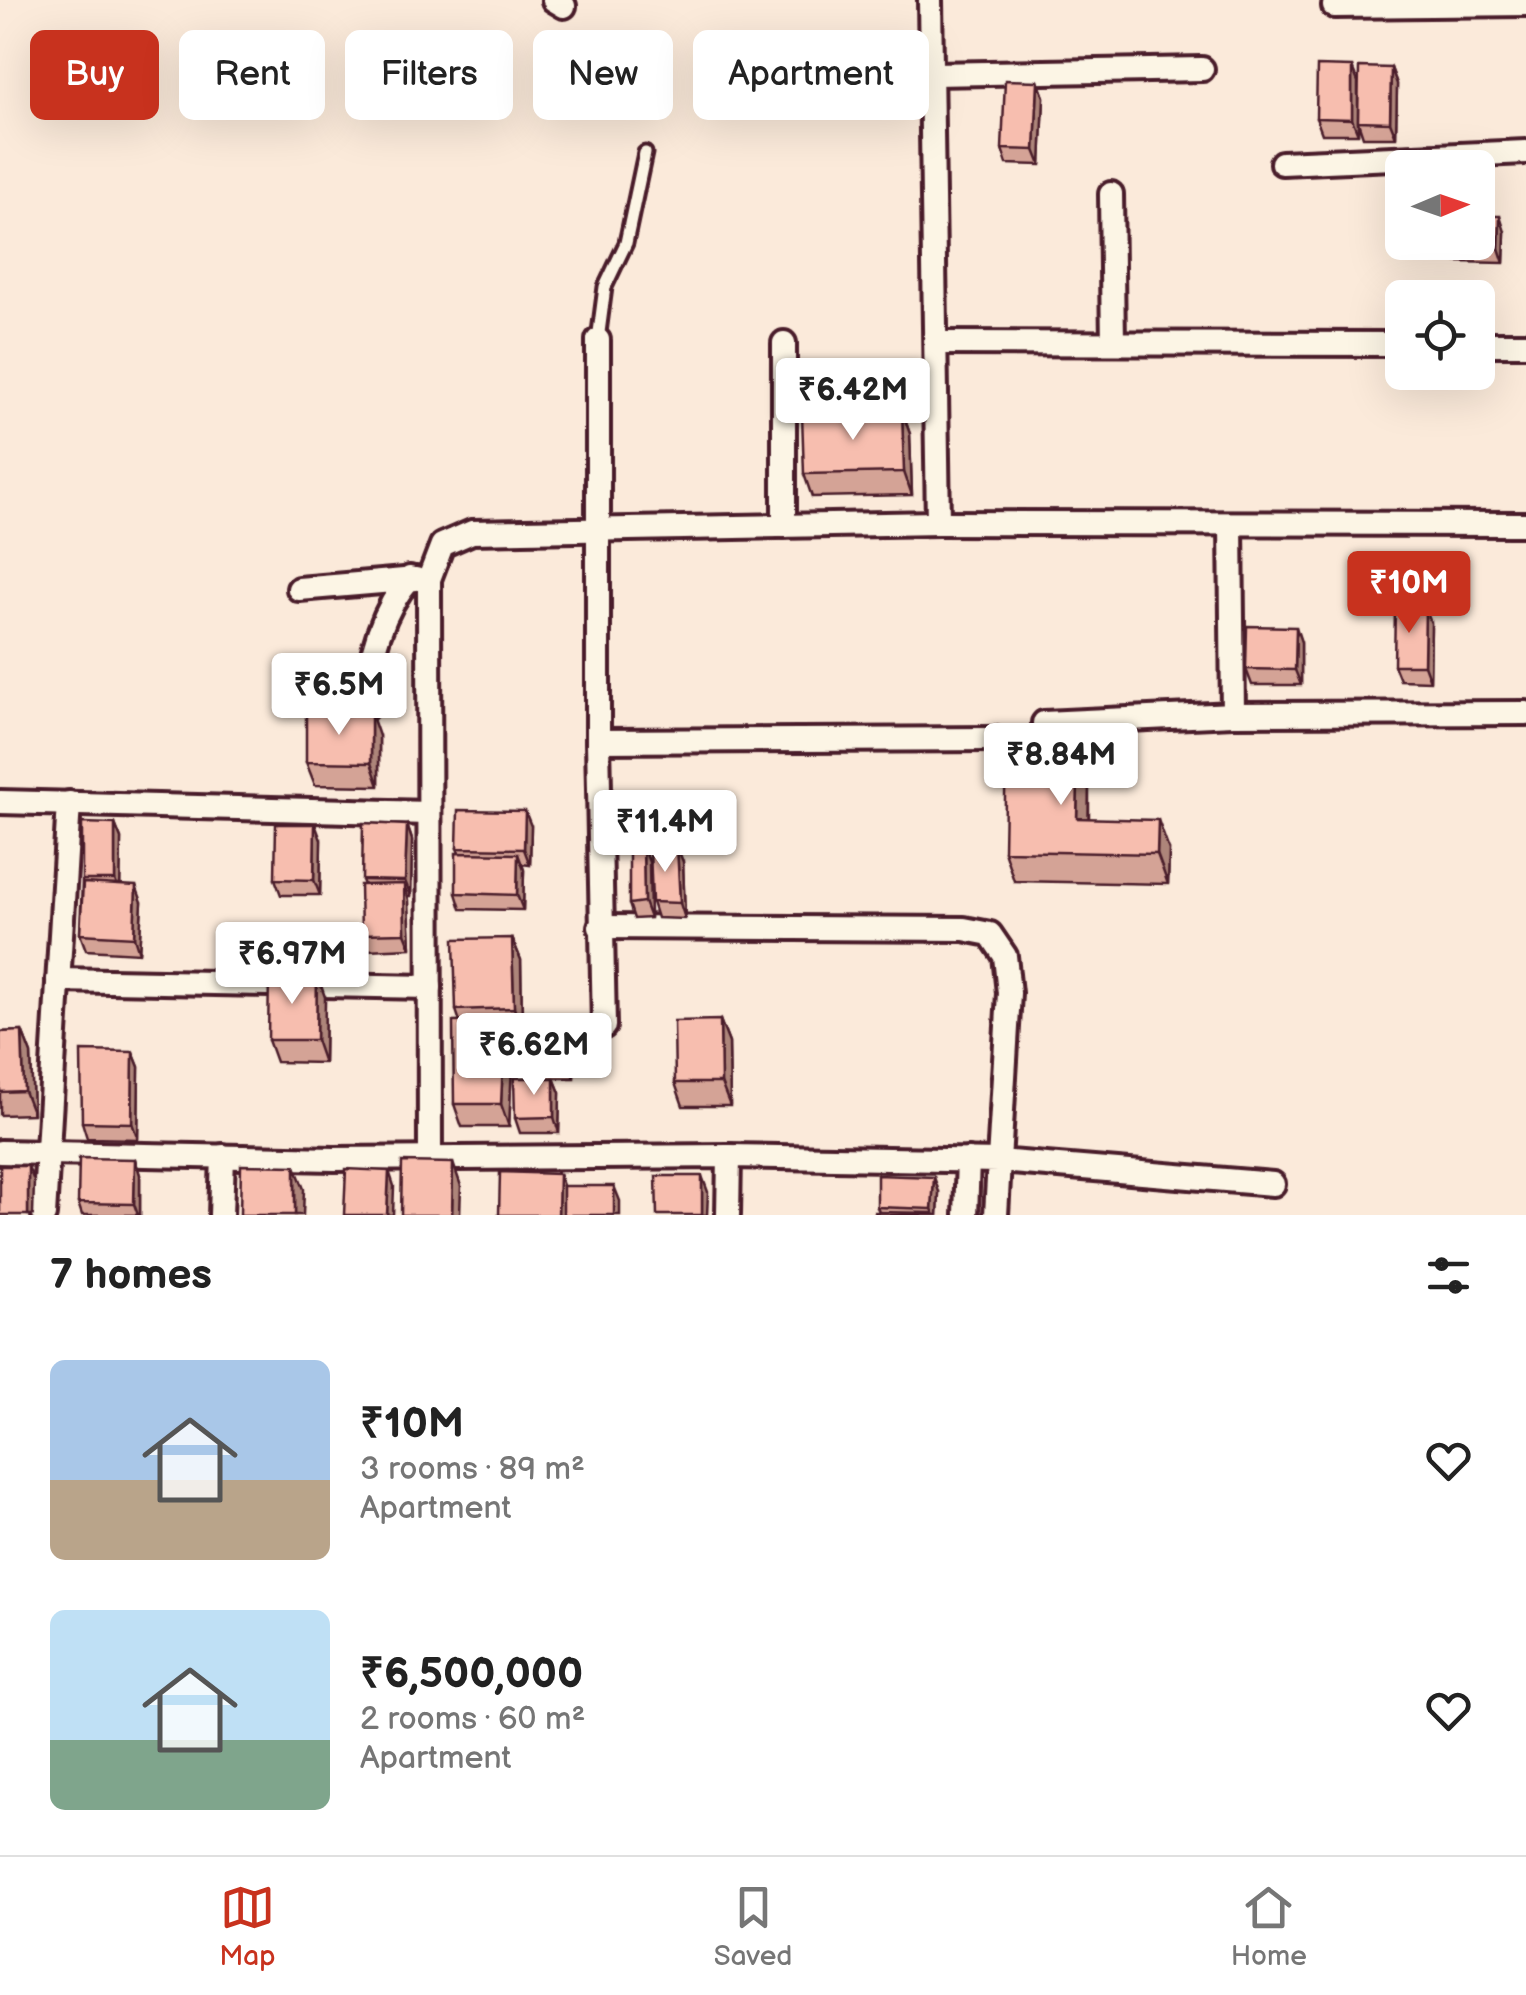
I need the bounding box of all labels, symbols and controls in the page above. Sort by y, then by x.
chip: Buy [30,30,159,120]
chip: Rent [179,30,325,120]
chip: Filters [345,30,513,120]
chip: New [533,30,673,120]
chip: Apartment [693,30,929,120]
north arrow [1385,150,1495,260]
map controls [1385,150,1495,390]
button: locate [1385,280,1495,390]
pin: ₹6.42M [772,358,934,443]
text: ₹6.42M [798,371,908,410]
pin: ₹10M [1350,551,1468,636]
text: ₹10M [1369,564,1449,603]
pin: ₹6.5M [269,653,409,738]
text: ₹6.5M [294,666,384,705]
pin: ₹8.84M [980,723,1142,808]
text: ₹8.84M [1006,736,1116,775]
pin: ₹11.4M [584,790,746,875]
text: ₹11.4M [616,803,714,842]
pin: ₹6.97M [211,922,373,1007]
text: ₹6.97M [238,935,346,974]
pin: ₹6.62M [453,1013,615,1098]
text: ₹6.62M [479,1026,589,1065]
icon: filters [1421,1248,1476,1303]
text: 7 homes [50,1250,212,1301]
text: ₹10M [360,1399,464,1450]
icon: home [130,1400,250,1520]
icon: heart [1421,1433,1476,1488]
text: 3 rooms · 89 m² [360,1450,585,1489]
text: Apartment [360,1489,511,1528]
text: ₹6,500,000 [360,1649,583,1700]
icon: home [130,1650,250,1770]
icon: heart [1421,1683,1476,1738]
text: 2 rooms · 60 m² [360,1700,585,1739]
text: Apartment [360,1739,511,1778]
tab: Map [219,1880,275,1973]
tab: Saved [714,1880,792,1973]
tab: Home [1231,1880,1307,1973]

